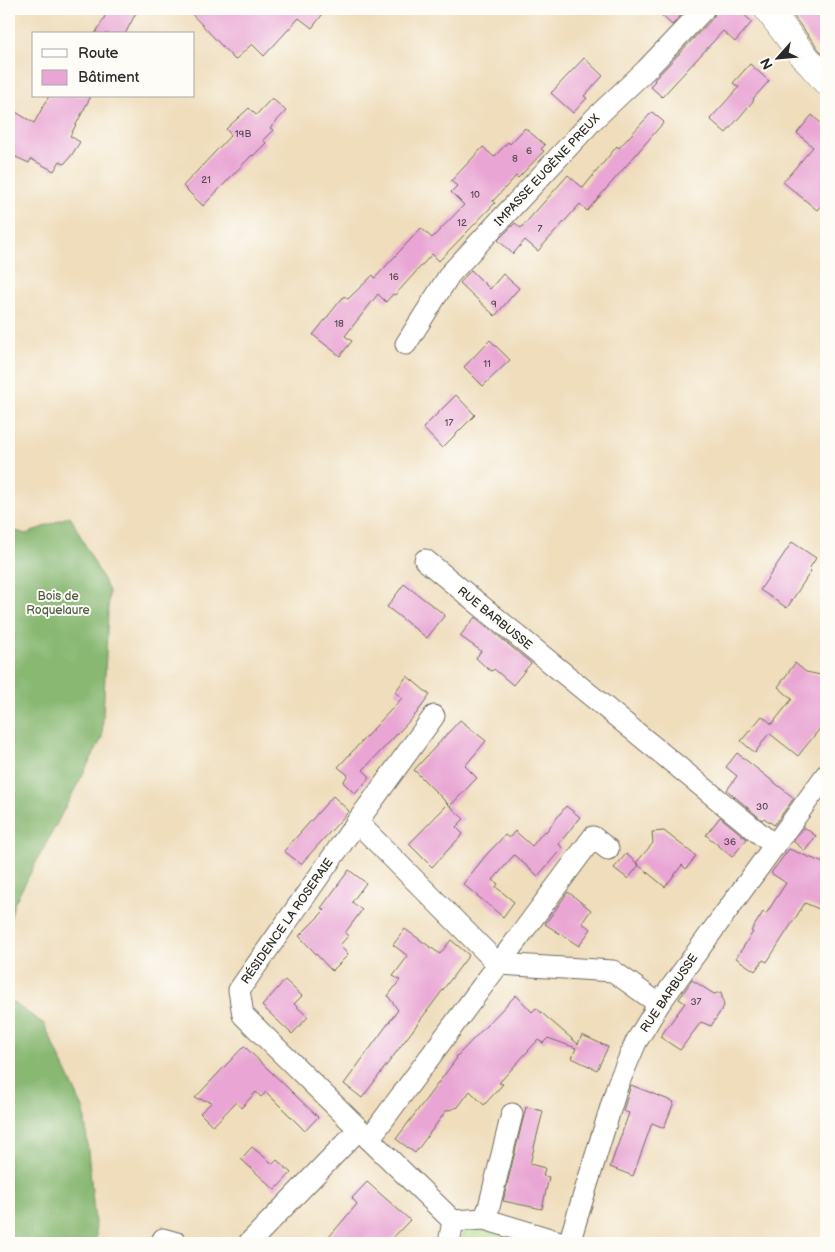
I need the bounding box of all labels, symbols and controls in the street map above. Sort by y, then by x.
legend [32,32,195,98]
north arrow [752,32,802,82]
text: Route [78,44,119,63]
text: N [757,55,777,72]
text: Bâtiment [78,68,140,87]
street label: IMPASSE EUGÈNE PREUX [490,110,603,229]
house number: 19B [235,128,251,140]
house number: 6 [526,145,532,157]
house number: 8 [512,153,518,165]
house number: 21 [201,174,211,186]
house number: 10 [470,189,480,201]
house number: 12 [457,217,467,229]
house number: 7 [538,223,543,235]
house number: 16 [389,271,399,283]
house number: 9 [491,298,497,310]
house number: 18 [334,318,344,330]
house number: 11 [483,358,491,370]
house number: 17 [445,417,453,429]
street label: RUE BARBUSSE [454,584,535,653]
park label: Bois de Roquelaure [26,589,90,618]
house number: 30 [756,801,768,813]
house number: 36 [724,836,736,848]
street label: RÉSIDENCE LA ROSERAIE [237,855,337,987]
street label: RUE BARBUSSE [637,951,701,1036]
house number: 37 [690,996,702,1008]

